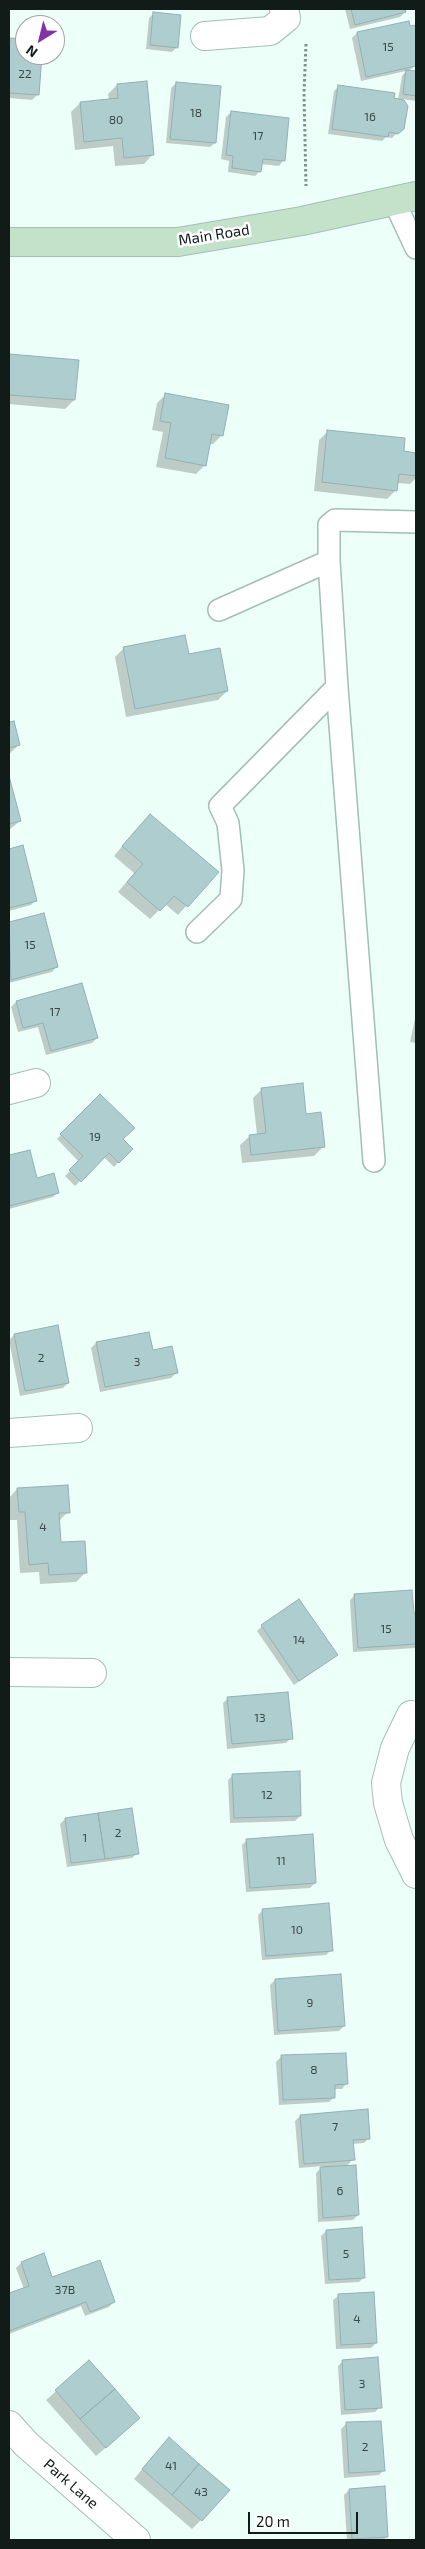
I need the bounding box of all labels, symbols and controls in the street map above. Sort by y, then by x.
north arrow [15,15,65,65]
house number: 15 [382,40,394,54]
text: N [22,42,41,62]
house number: 22 [18,67,32,81]
house number: 18 [190,106,202,120]
house number: 16 [364,110,376,124]
house number: 80 [109,113,123,127]
house number: 17 [253,129,263,143]
street label: Main Road [177,221,251,249]
house number: 15 [24,938,36,952]
house number: 17 [50,1005,60,1019]
house number: 19 [89,1130,101,1144]
house number: 2 [38,1351,44,1365]
house number: 3 [134,1355,140,1369]
house number: 4 [39,1520,47,1534]
house number: 15 [380,1622,392,1636]
house number: 14 [293,1633,305,1647]
house number: 13 [254,1711,266,1725]
house number: 12 [261,1788,273,1802]
house number: 2 [115,1826,121,1840]
house number: 1 [83,1831,87,1845]
house number: 11 [276,1854,286,1868]
house number: 10 [291,1923,303,1937]
house number: 9 [307,1996,313,2010]
house number: 8 [310,2063,318,2077]
house number: 7 [332,2120,338,2134]
house number: 6 [337,2184,343,2198]
house number: 5 [343,2247,349,2261]
house number: 37B [55,2283,75,2297]
house number: 4 [353,2312,361,2326]
house number: 3 [359,2377,365,2391]
house number: 2 [362,2440,368,2454]
street label: Park Lane [40,2455,102,2513]
house number: 41 [165,2459,177,2473]
house number: 43 [194,2485,208,2499]
scale bar [250,2502,360,2534]
text: 20 m [256,2512,290,2530]

